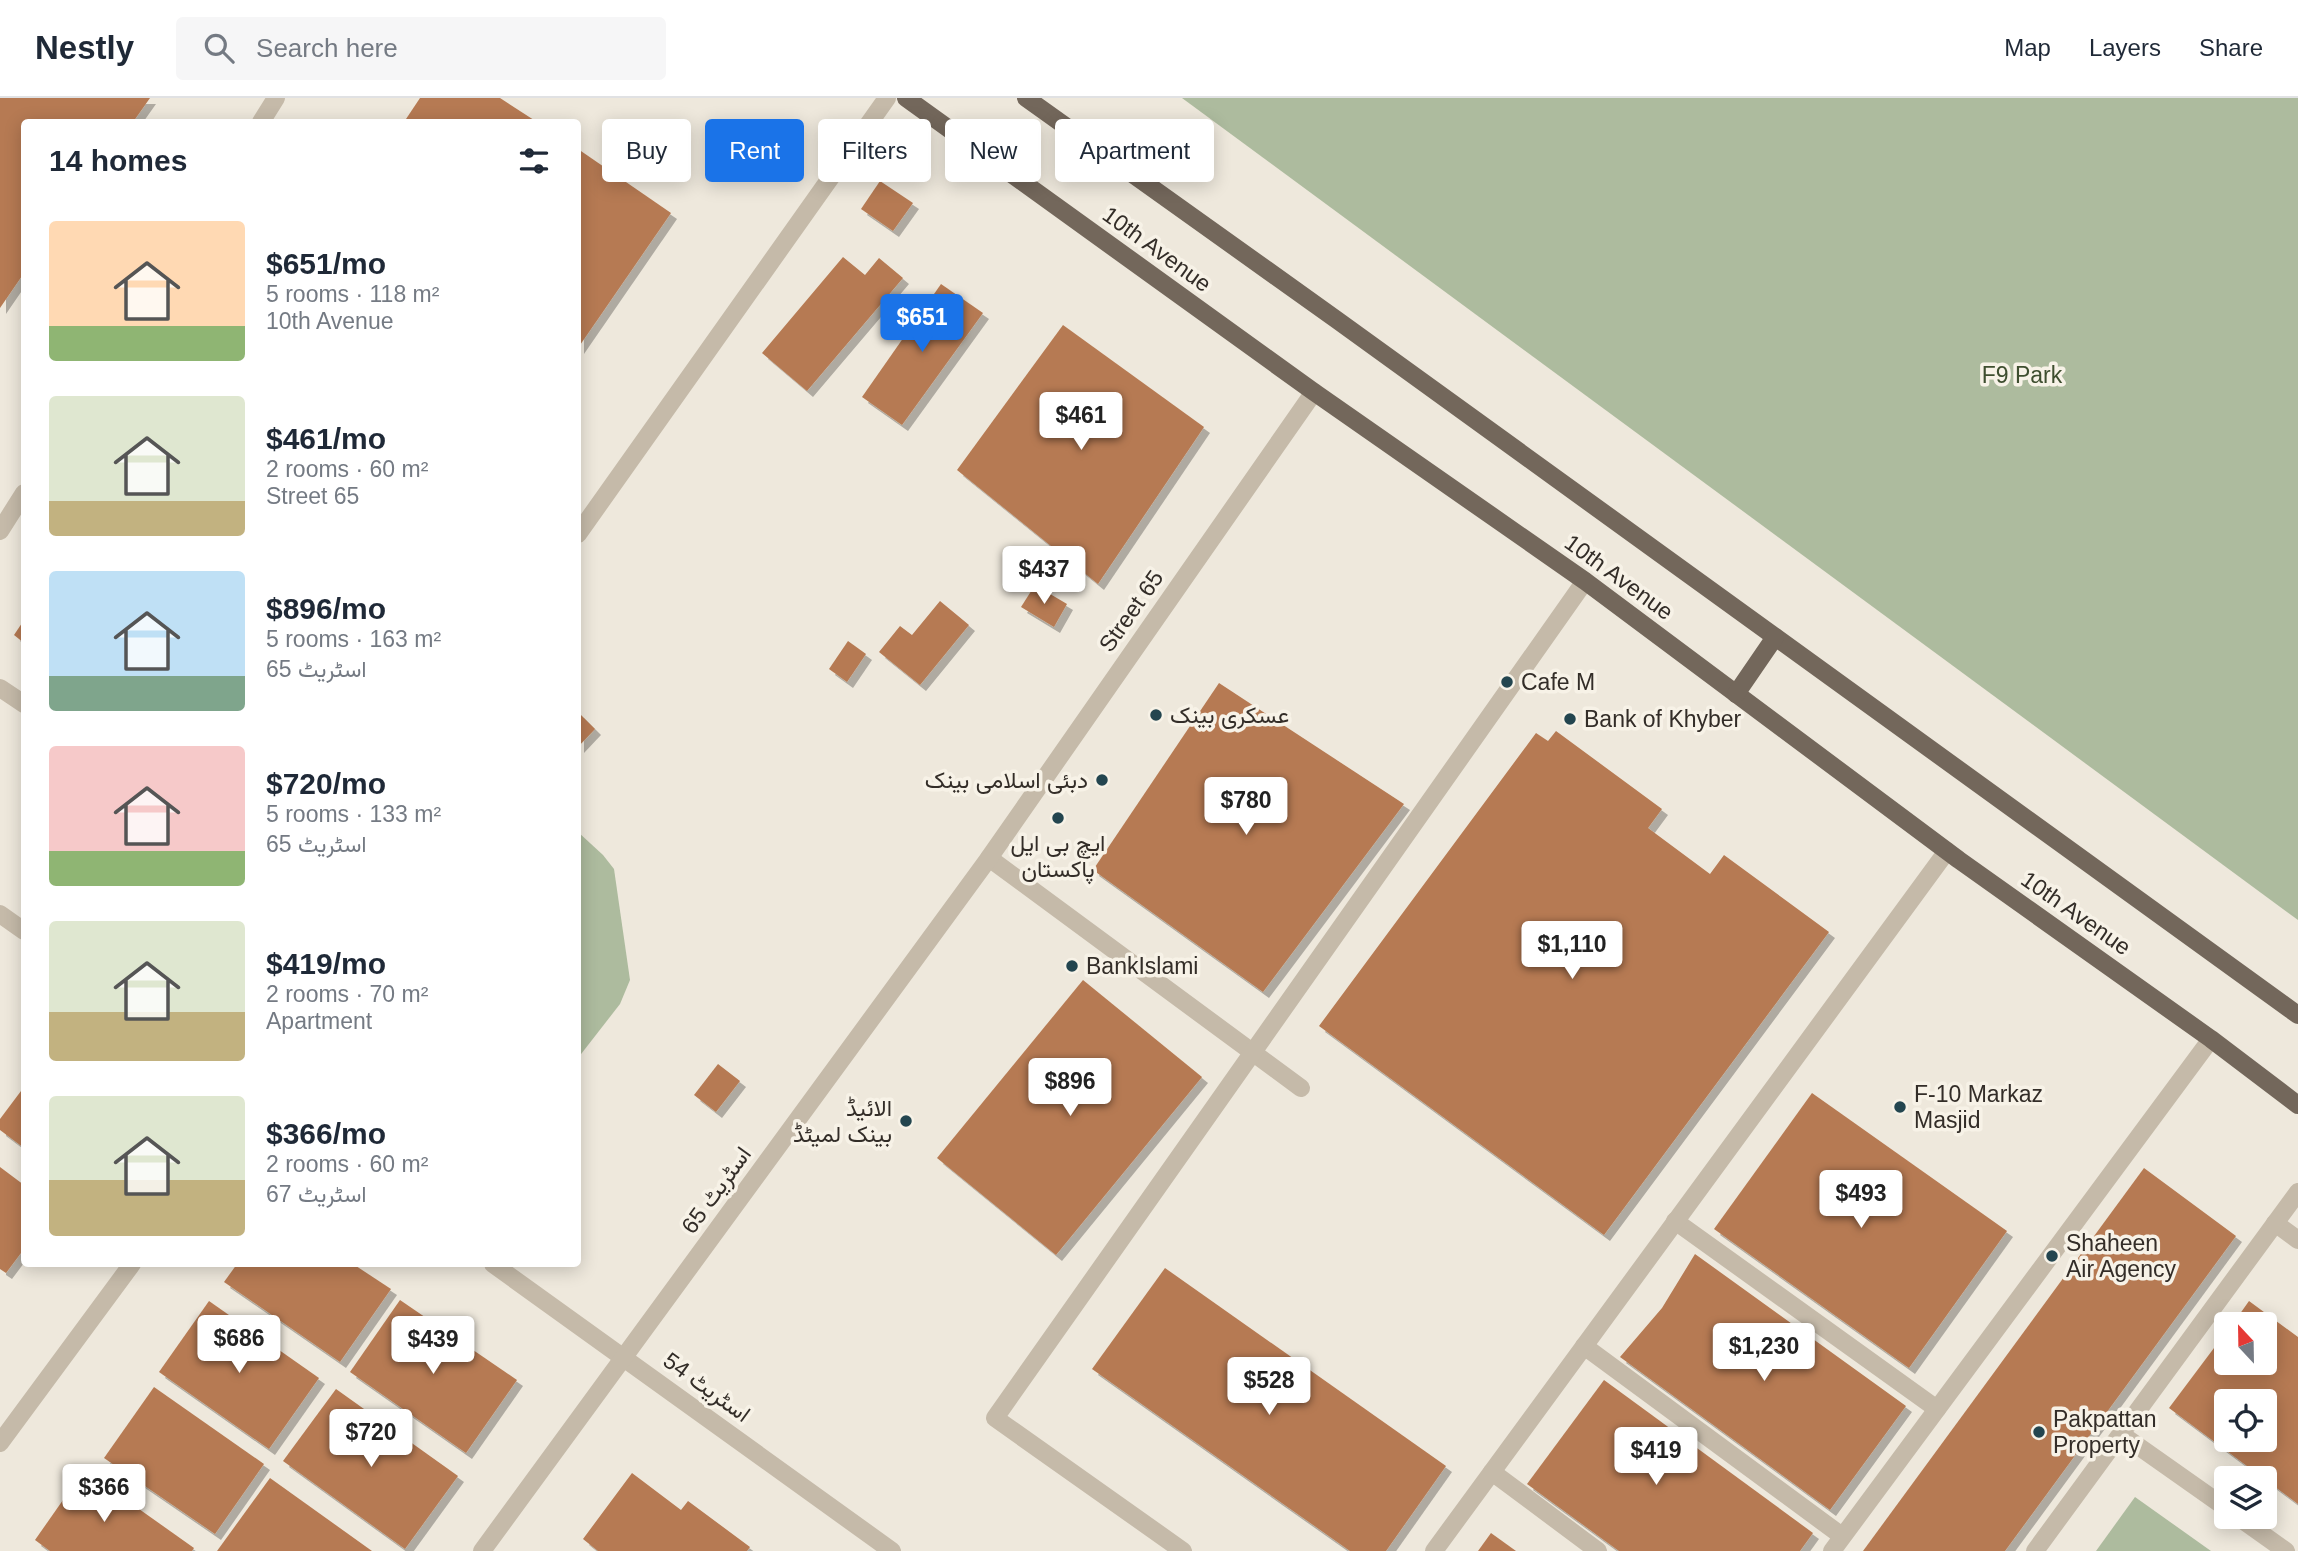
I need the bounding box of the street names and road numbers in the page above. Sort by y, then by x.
street label: 10th Avenue [1098,201,1216,297]
street label: 10th Avenue [1560,529,1678,625]
street label: Street 65 [1094,565,1168,657]
street label: 10th Avenue [2016,866,2136,960]
street label: اسٹریٹ 65 [676,1142,758,1240]
street label: اسٹریٹ 54 [657,1347,755,1429]

